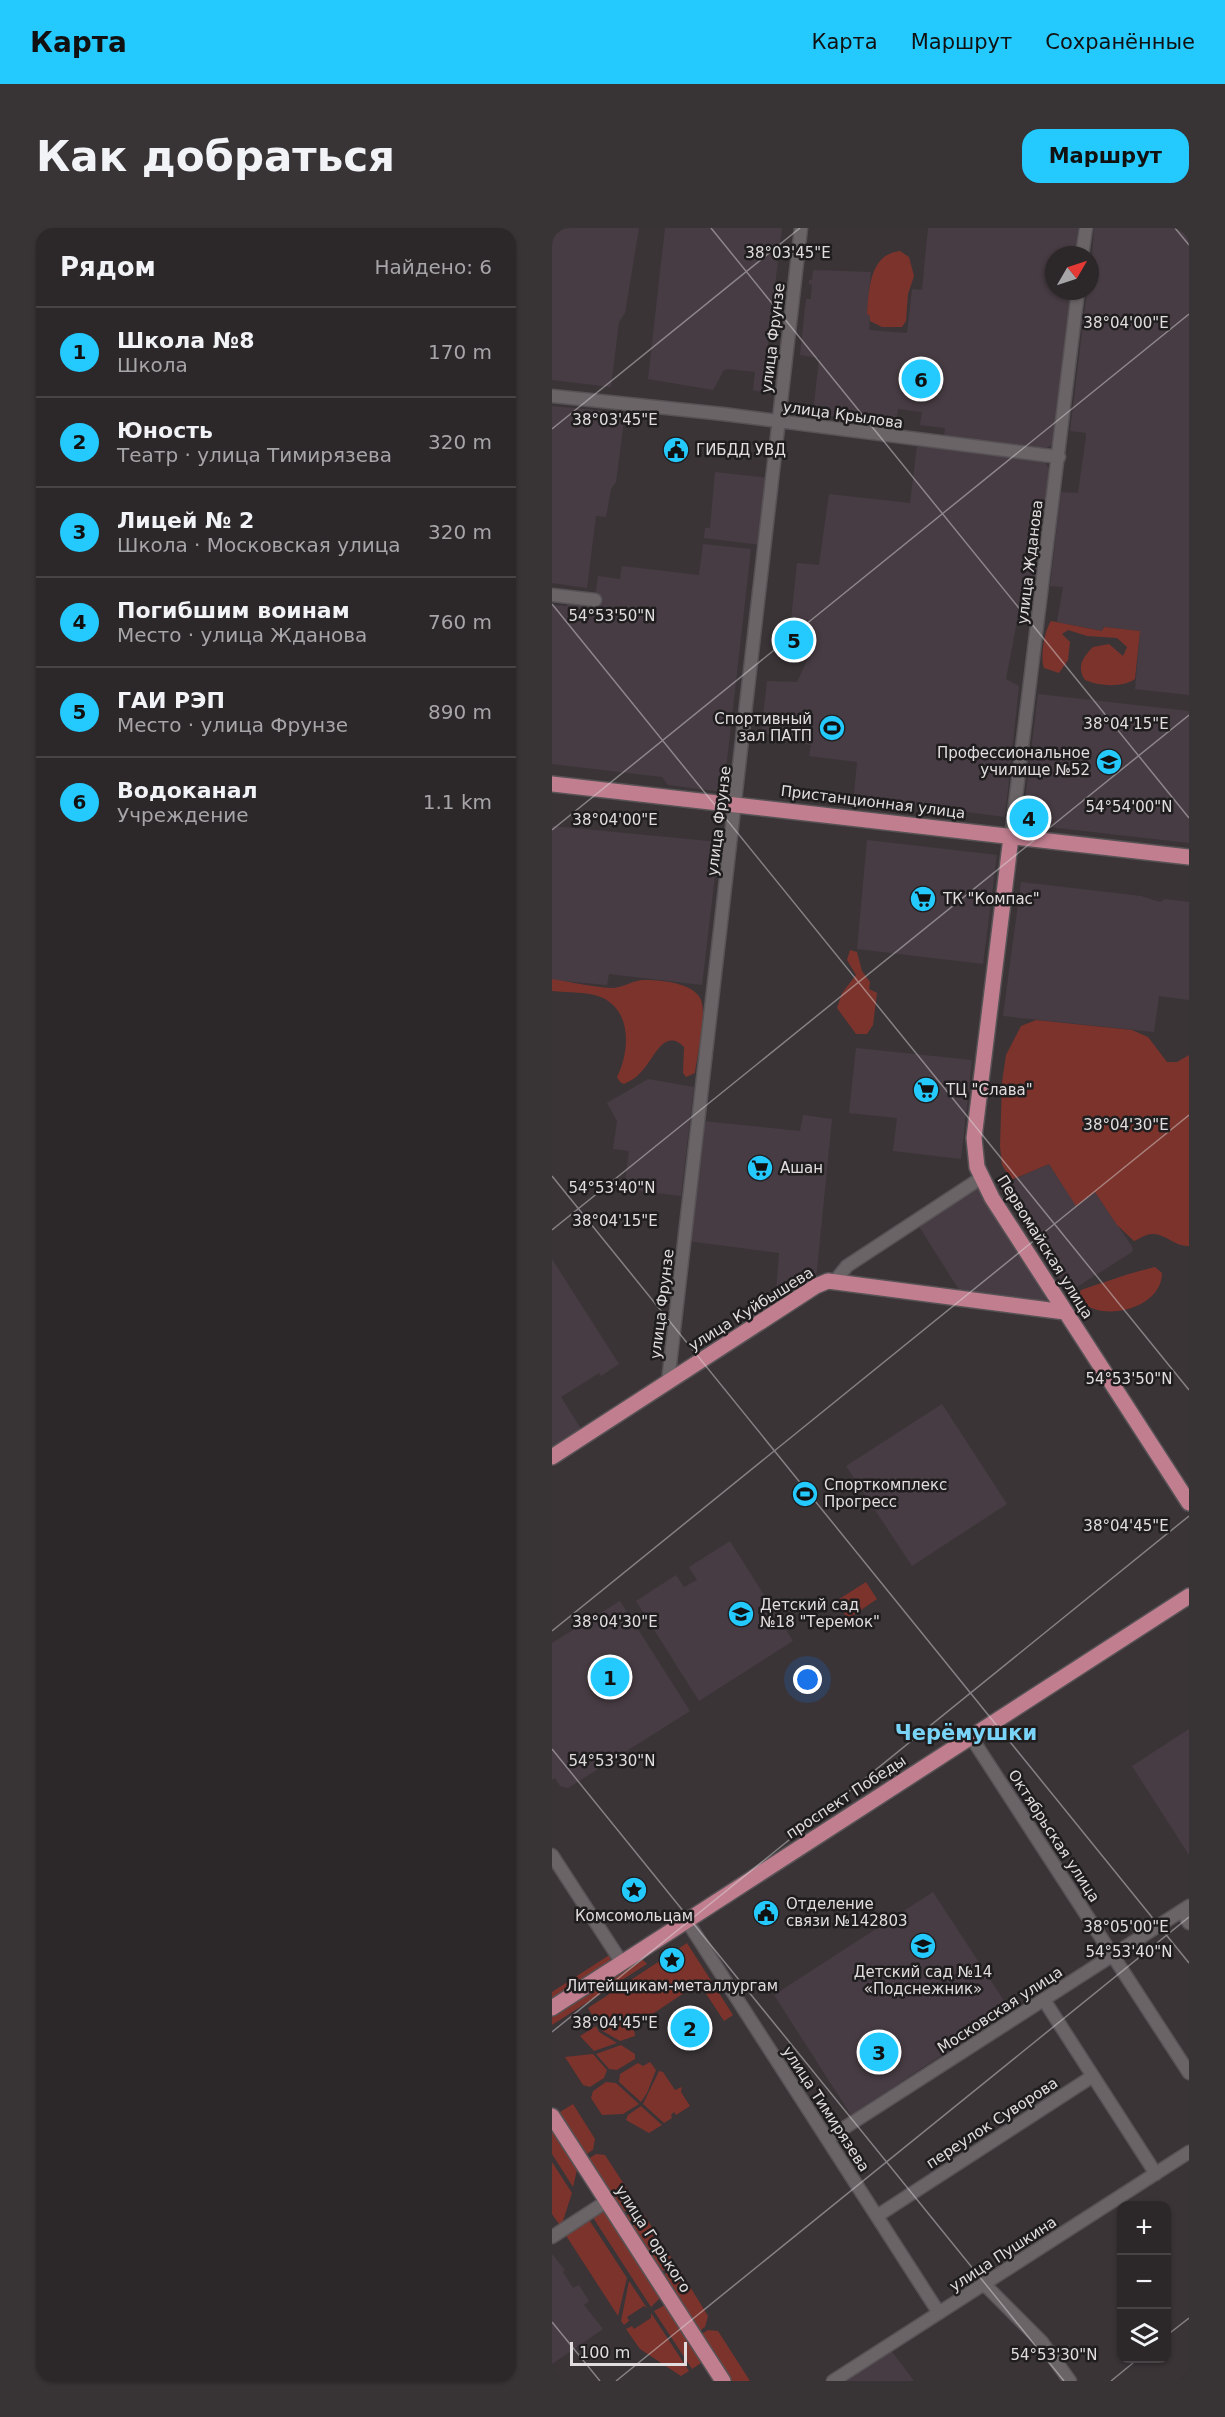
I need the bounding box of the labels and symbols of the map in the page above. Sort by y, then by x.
text: 38°03'45"E [745,244,831,262]
north arrow [1045,246,1099,300]
street label: улица Фрунзе [757,282,789,394]
text: 38°04'00"E [1083,314,1169,332]
pin: 6 [902,356,940,402]
street label: улица Крылова [782,398,904,432]
text: 38°03'45"E [572,411,658,429]
public building icon: ГИБДД УВД [661,435,691,465]
place label: ГИБДД УВД [696,441,786,459]
street label: улица Жданова [1013,499,1047,625]
text: 54°53'50"N [568,607,656,625]
pin: 5 [774,618,814,662]
place label: Спортивный зал ПАТП [714,710,812,745]
sports icon: Спортивный зал ПАТП [817,713,847,743]
text: 38°04'15"E [1083,715,1169,733]
place label: Профессиональное училище №52 [937,744,1090,779]
school or university icon: Профессиональное училище №52 [1094,747,1124,777]
street label: улица Фрунзе [703,765,735,877]
street label: Пристанционная улица [780,782,966,822]
pin: 4 [1010,796,1048,840]
text: 54°54'00"N [1085,798,1173,816]
text: 38°04'00"E [572,811,658,829]
supermarket icon: ТК "Компас" [908,884,938,914]
place label: ТК "Компас" [942,890,1040,908]
supermarket icon: ТЦ "Слава" [911,1075,941,1105]
place label: ТЦ "Слава" [945,1081,1033,1099]
text: 38°04'30"E [1083,1116,1169,1134]
supermarket icon: Ашан [745,1153,775,1183]
place label: Ашан [780,1159,823,1177]
street label: Первомайская улица [993,1172,1097,1322]
text: 54°53'40"N [568,1179,656,1197]
text: 38°04'15"E [572,1212,658,1230]
street label: улица Фрунзе [646,1248,678,1360]
street label: улица Куйбышева [685,1263,817,1355]
text: 54°53'50"N [1085,1370,1173,1388]
place label: Спорткомплекс Прогресс [824,1476,947,1511]
sports icon: Спорткомплекс Прогресс [790,1479,820,1509]
text: 38°04'45"E [1083,1517,1169,1535]
place label: Детский сад №18 "Теремок" [760,1596,880,1631]
school or university icon: Детский сад №18 "Теремок" [726,1599,756,1629]
text: 38°04'30"E [572,1613,658,1631]
pin: 1 [590,1654,630,1700]
your location [793,1665,822,1694]
district label: Черёмушки [895,1721,1037,1745]
street label: проспект Победы [783,1751,909,1843]
text: 54°53'30"N [568,1752,656,1770]
street label: Октябрьская улица [1004,1766,1104,1906]
place icon: Комсомольцам [619,1875,649,1905]
place label: Отделение связи №142803 [786,1895,907,1930]
public building icon: Отделение связи №142803 [751,1898,781,1928]
place label: Комсомольцам [575,1907,693,1925]
text: 38°05'00"E [1083,1918,1169,1936]
school or university icon: Детский сад №14 «Подснежник» [908,1931,938,1961]
text: 54°53'40"N [1085,1943,1173,1961]
place icon: Литейщикам-металлургам [657,1945,687,1975]
place label: Детский сад №14 «Подснежник» [854,1963,992,1998]
street label: Московская улица [934,1963,1066,2057]
place label: Литейщикам-металлургам [566,1977,778,1995]
pin: 2 [670,2006,710,2050]
text: 38°04'45"E [572,2014,658,2032]
pin: 3 [860,2030,898,2074]
street label: улица Тимирязева [779,2043,873,2175]
street label: переулок Суворова [923,2074,1061,2172]
street label: улица Горького [612,2182,694,2296]
street label: улица Пушкина [946,2213,1060,2295]
scale bar [570,2339,687,2366]
text: 54°53'30"N [1010,2346,1098,2364]

